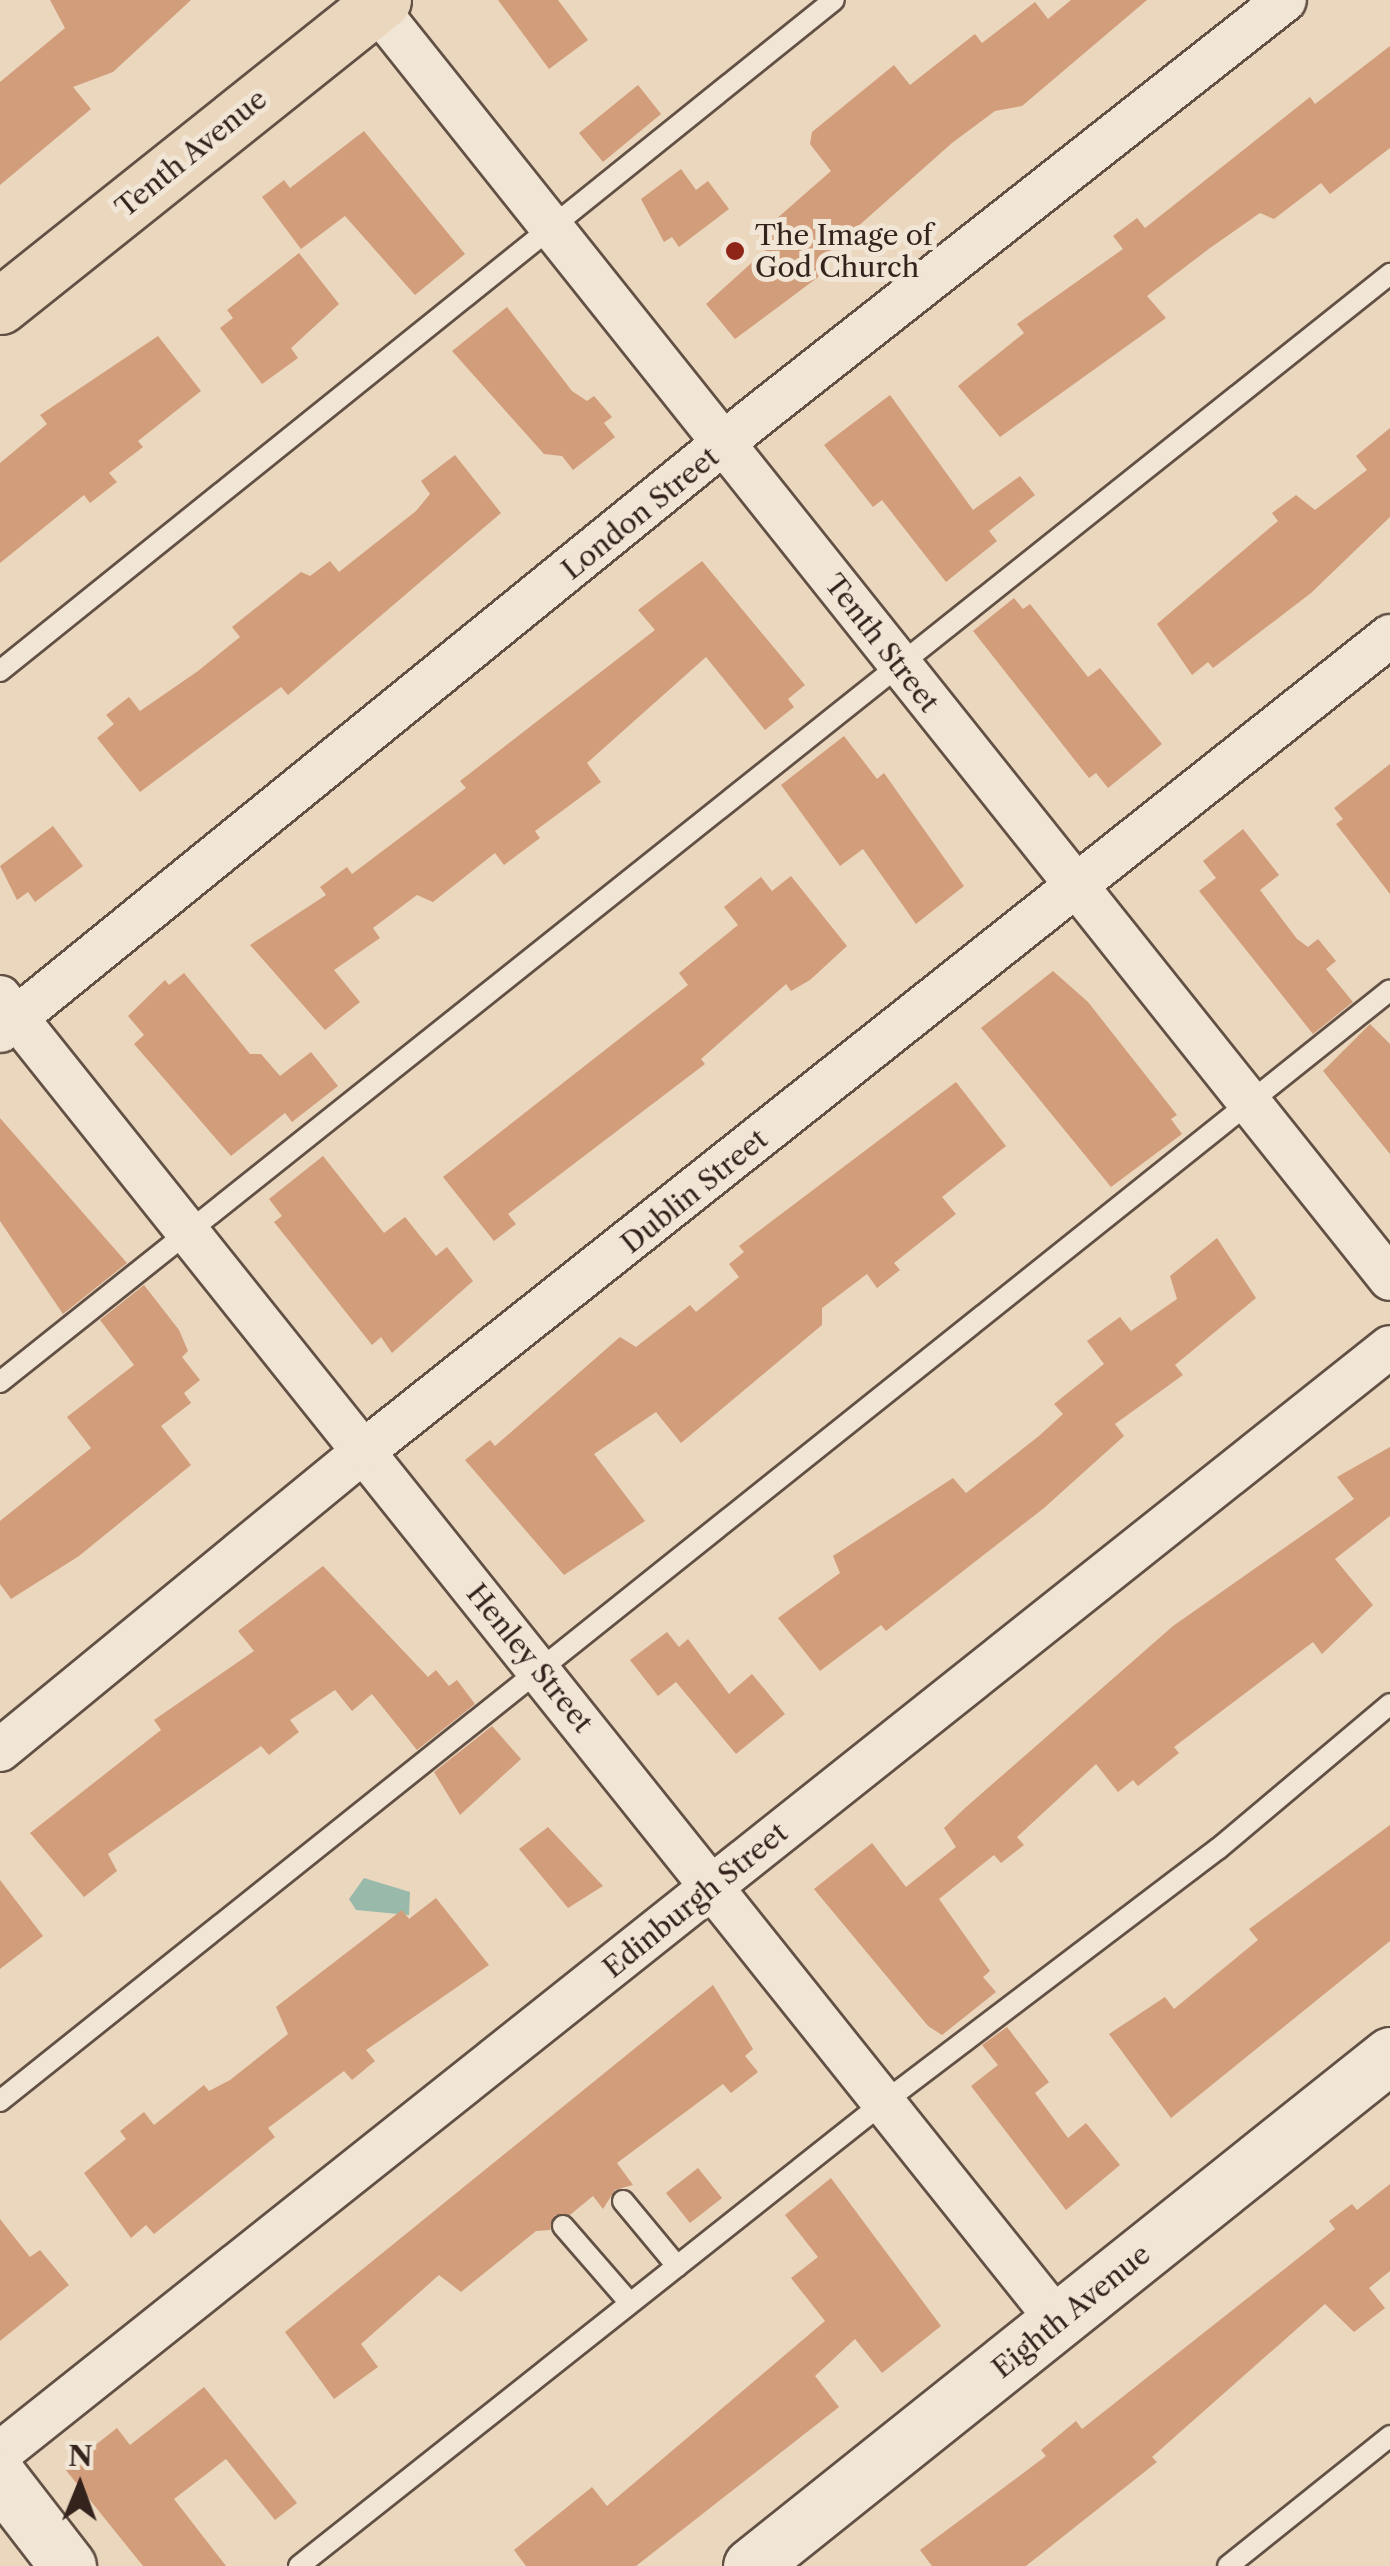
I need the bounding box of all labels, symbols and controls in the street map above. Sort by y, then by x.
street label: Tenth Avenue [108,81,274,225]
place label: The Image of God Church [755,218,933,284]
marker: The Image of God Church [724,240,746,262]
street label: London Street [555,440,725,586]
street label: Tenth Street [818,567,946,719]
street label: Dublin Street [614,1122,774,1260]
street label: Henley Street [460,1577,600,1739]
street label: Edinburgh Street [596,1815,794,1985]
street label: Eighth Avenue [985,2237,1157,2385]
north arrow [30,2436,130,2536]
text: N [68,2439,93,2473]

